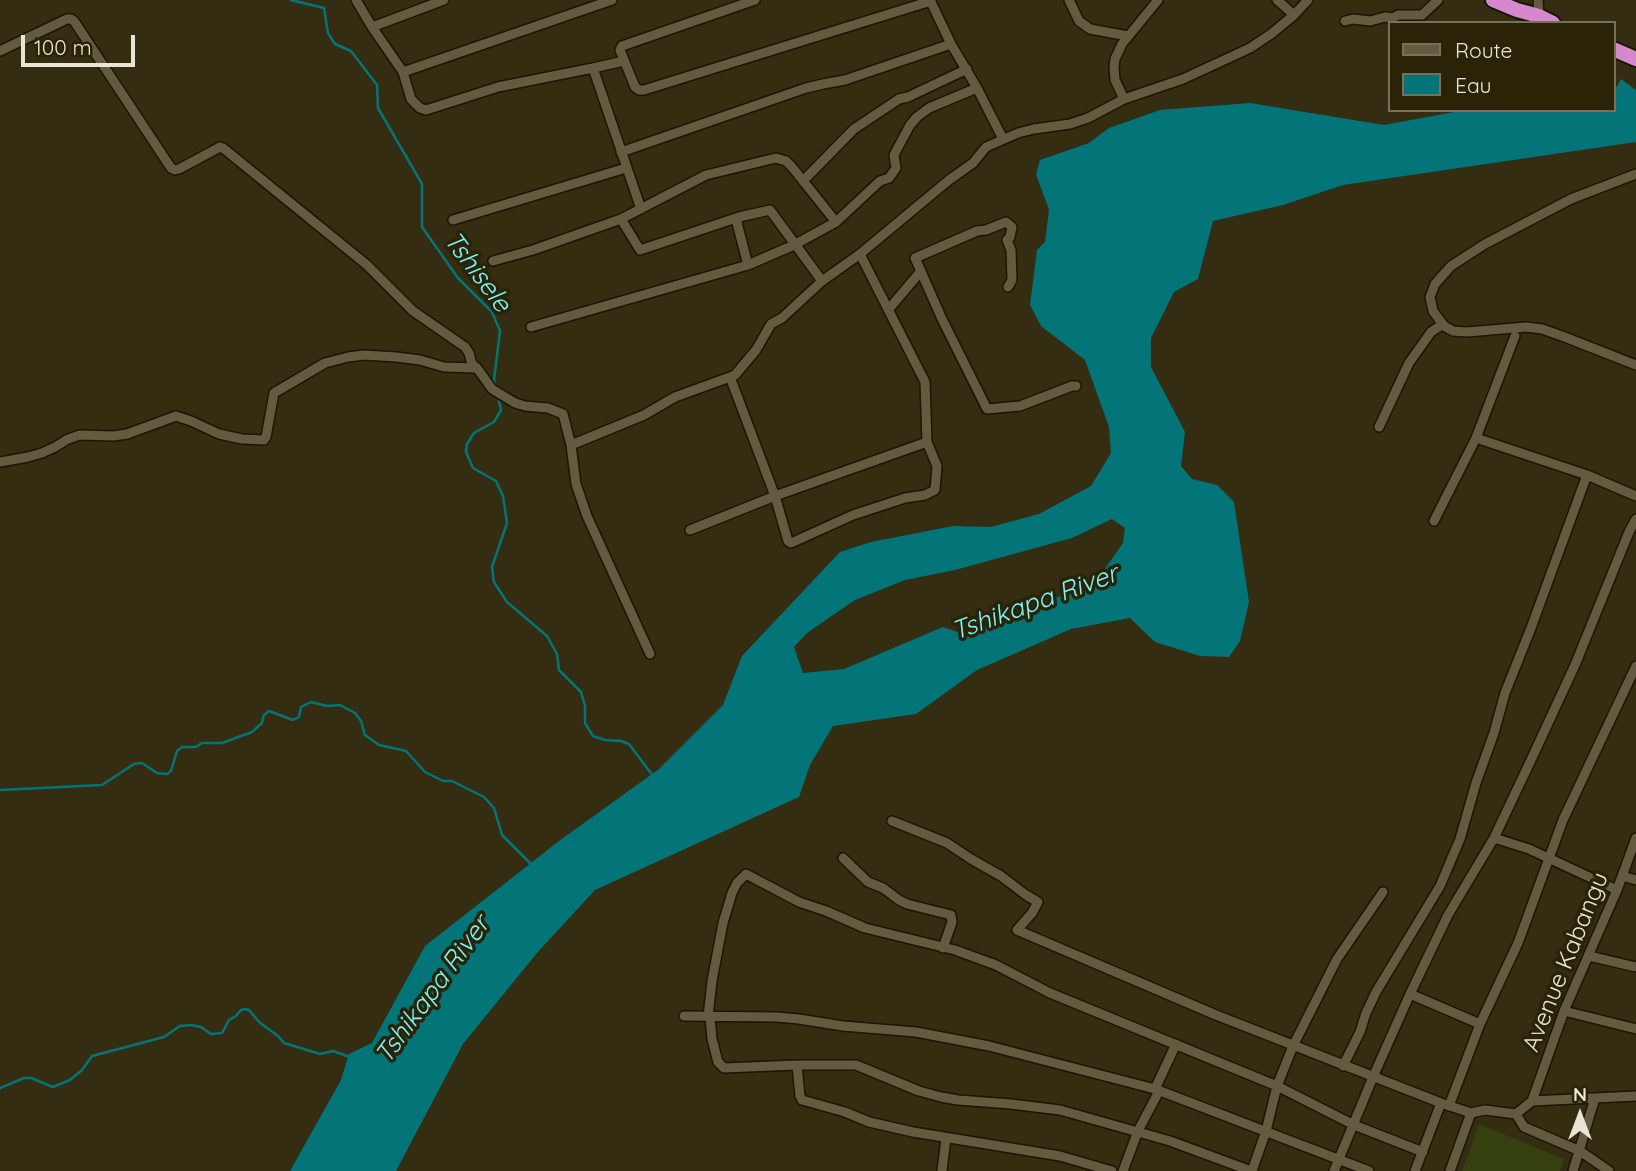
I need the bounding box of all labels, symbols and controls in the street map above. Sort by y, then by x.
scale bar [24,21,138,65]
legend [1388,21,1615,112]
text: 100 m [34,34,92,60]
text: Route [1455,37,1512,63]
text: Eau [1455,72,1491,98]
water label: Tshisele [437,226,517,318]
water label: Tshikapa River [948,558,1122,648]
street label: Avenue Kabangu [1517,868,1615,1056]
water label: Tshikapa River [369,910,497,1070]
north arrow [1545,1080,1615,1150]
text: N [1573,1082,1587,1106]

